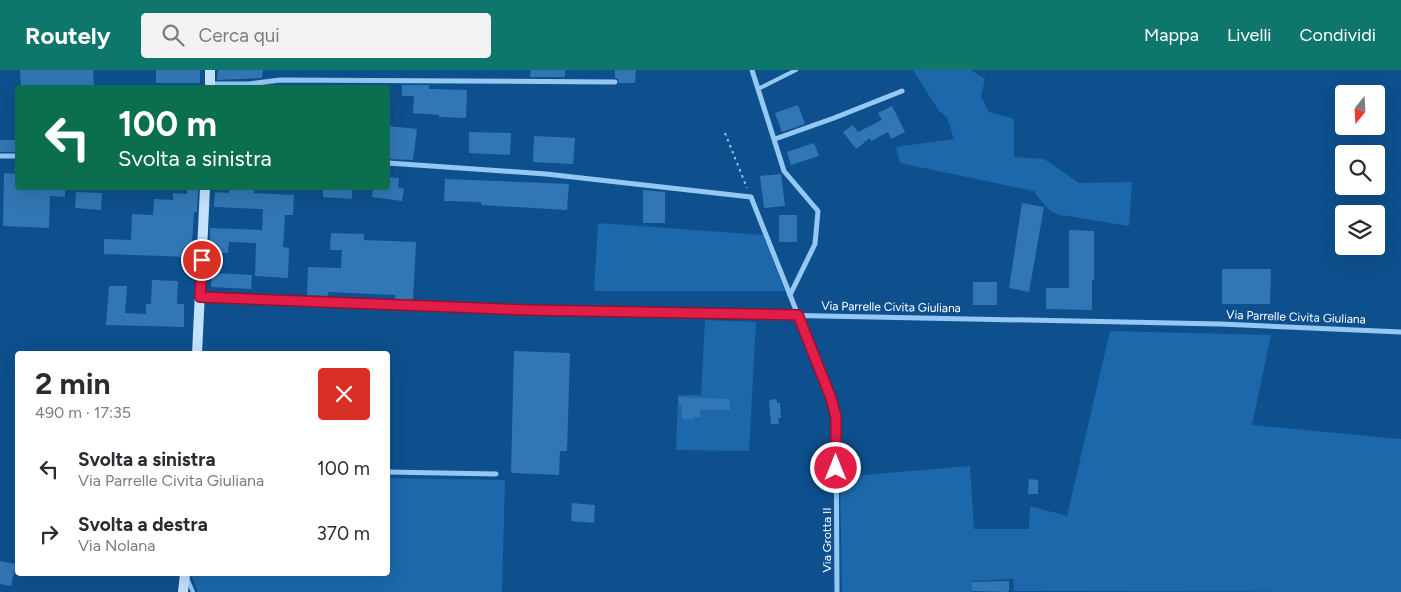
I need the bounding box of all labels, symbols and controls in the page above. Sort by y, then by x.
search box [141,13,491,58]
text: Routely [25,21,111,50]
icon: search [159,21,187,49]
text: Cerca qui [199,24,280,47]
text: Mappa [1144,24,1199,46]
text: Livelli [1227,24,1272,46]
text: Condividi [1300,24,1376,46]
north arrow [1335,85,1385,135]
map controls [1335,85,1385,255]
text: 100 m [118,103,217,145]
icon: left [35,105,100,170]
text: Svolta a sinistra [118,145,272,172]
button: search [1335,145,1385,195]
button: layers [1335,205,1385,255]
pin [181,239,223,281]
icon: arrive [188,246,216,274]
street label: Via Parrelle Civita Giuliana [821,299,961,315]
street label: Via Parrelle Civita Giuliana [1226,308,1366,326]
text: 2 min [35,365,111,402]
button: close [318,368,370,420]
text: 490 m · 17:35 [35,403,131,422]
position arrow [809,441,861,493]
text: Svolta a sinistra [78,448,216,471]
icon: left [35,455,63,483]
text: 100 m [317,457,370,480]
text: Via Parrelle Civita Giuliana [78,471,264,490]
street label: Via Grotta II [820,508,834,572]
text: Svolta a destra [78,513,208,536]
icon: right [35,520,63,548]
text: 370 m [316,522,370,545]
text: Via Nolana [78,536,155,555]

